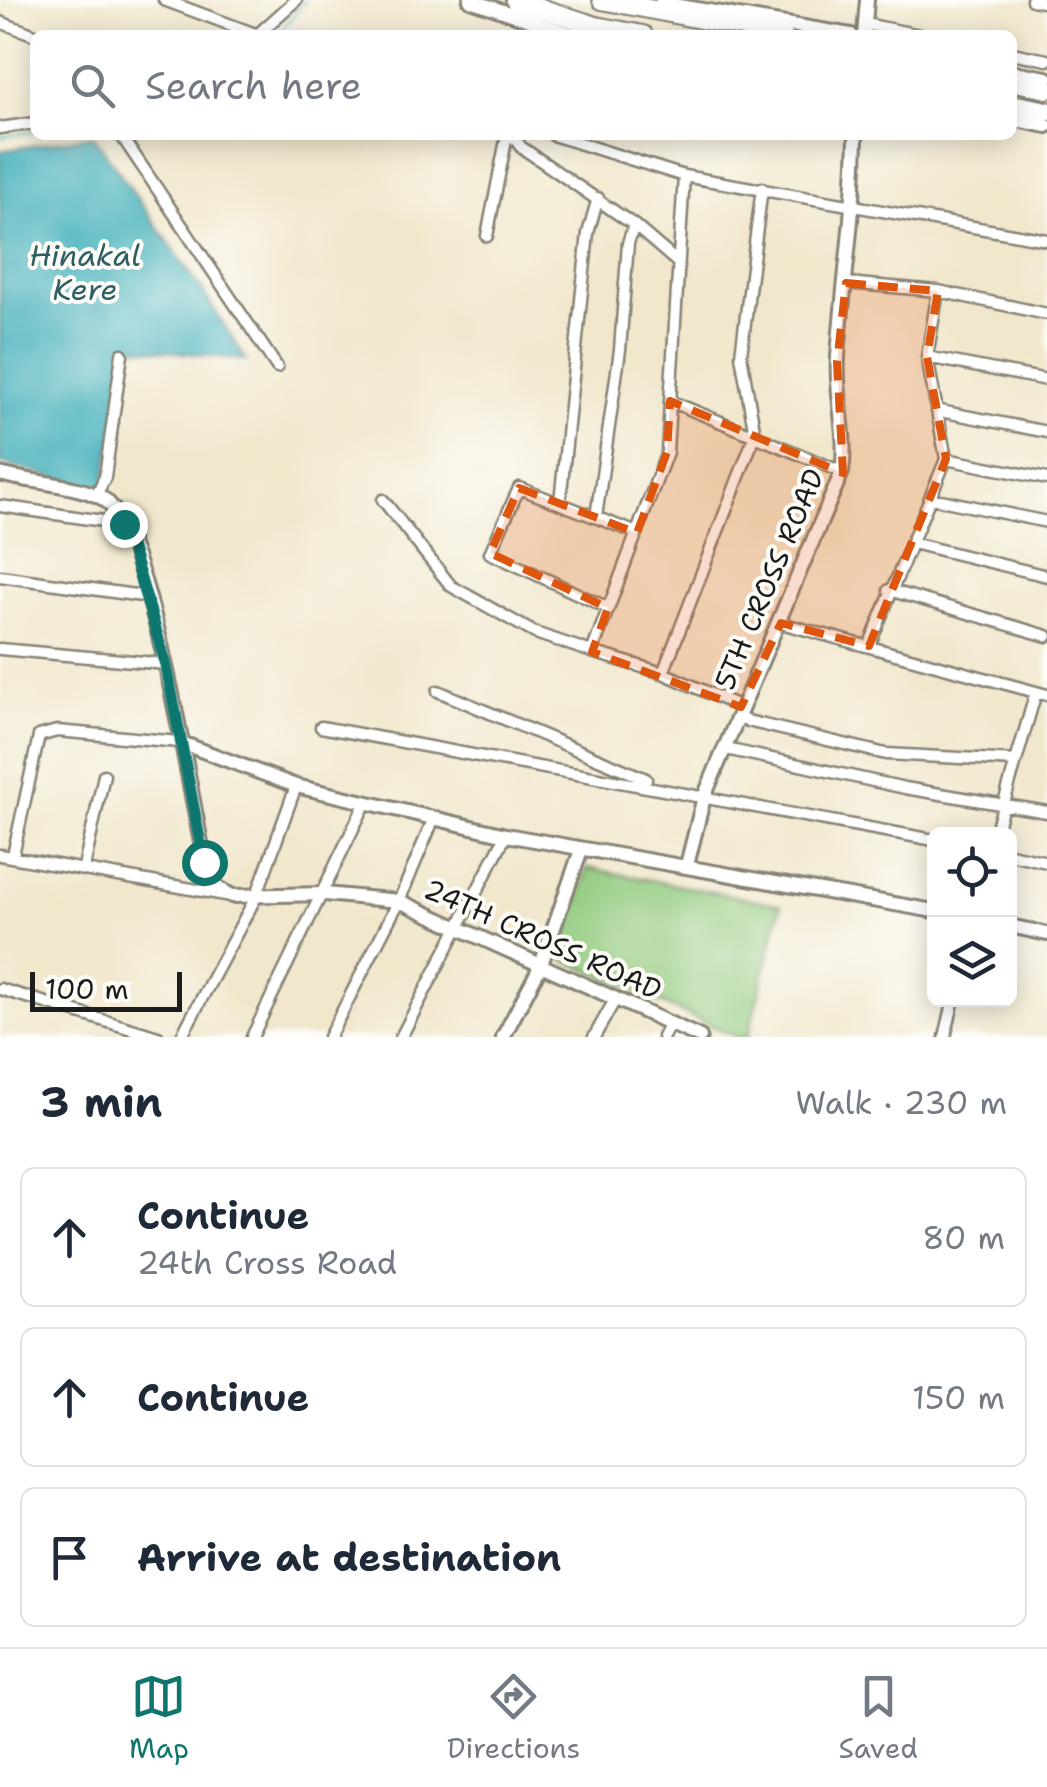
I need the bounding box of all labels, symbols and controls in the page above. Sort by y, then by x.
search box [30,30,1017,140]
icon: search [65,58,120,113]
text: Search here [145,60,362,111]
water label: Hinakal Kere [29,235,141,310]
street label: 5TH CROSS ROAD [705,463,833,695]
route end [102,502,148,548]
map controls [927,827,1017,1007]
button: locate [927,827,1017,917]
route start [182,840,228,886]
street label: 24TH CROSS ROAD [418,870,668,1008]
button: layers [927,917,1017,1007]
scale bar [30,967,182,1011]
text: 100 m [45,970,129,1008]
text: 3 min [40,1074,162,1130]
text: Walk · 230 m [795,1081,1007,1124]
text: Continue [137,1190,309,1241]
icon: ahead [42,1210,97,1265]
text: 80 m [922,1216,1005,1259]
text: 24th Cross Road [137,1241,397,1284]
icon: ahead [42,1370,97,1425]
text: Continue [137,1372,309,1423]
text: 150 m [912,1376,1005,1419]
icon: arrive [42,1530,97,1585]
text: Arrive at destination [137,1532,561,1583]
tab: Map [129,1669,189,1767]
tab: Directions [447,1669,580,1767]
tab: Saved [838,1669,918,1767]

